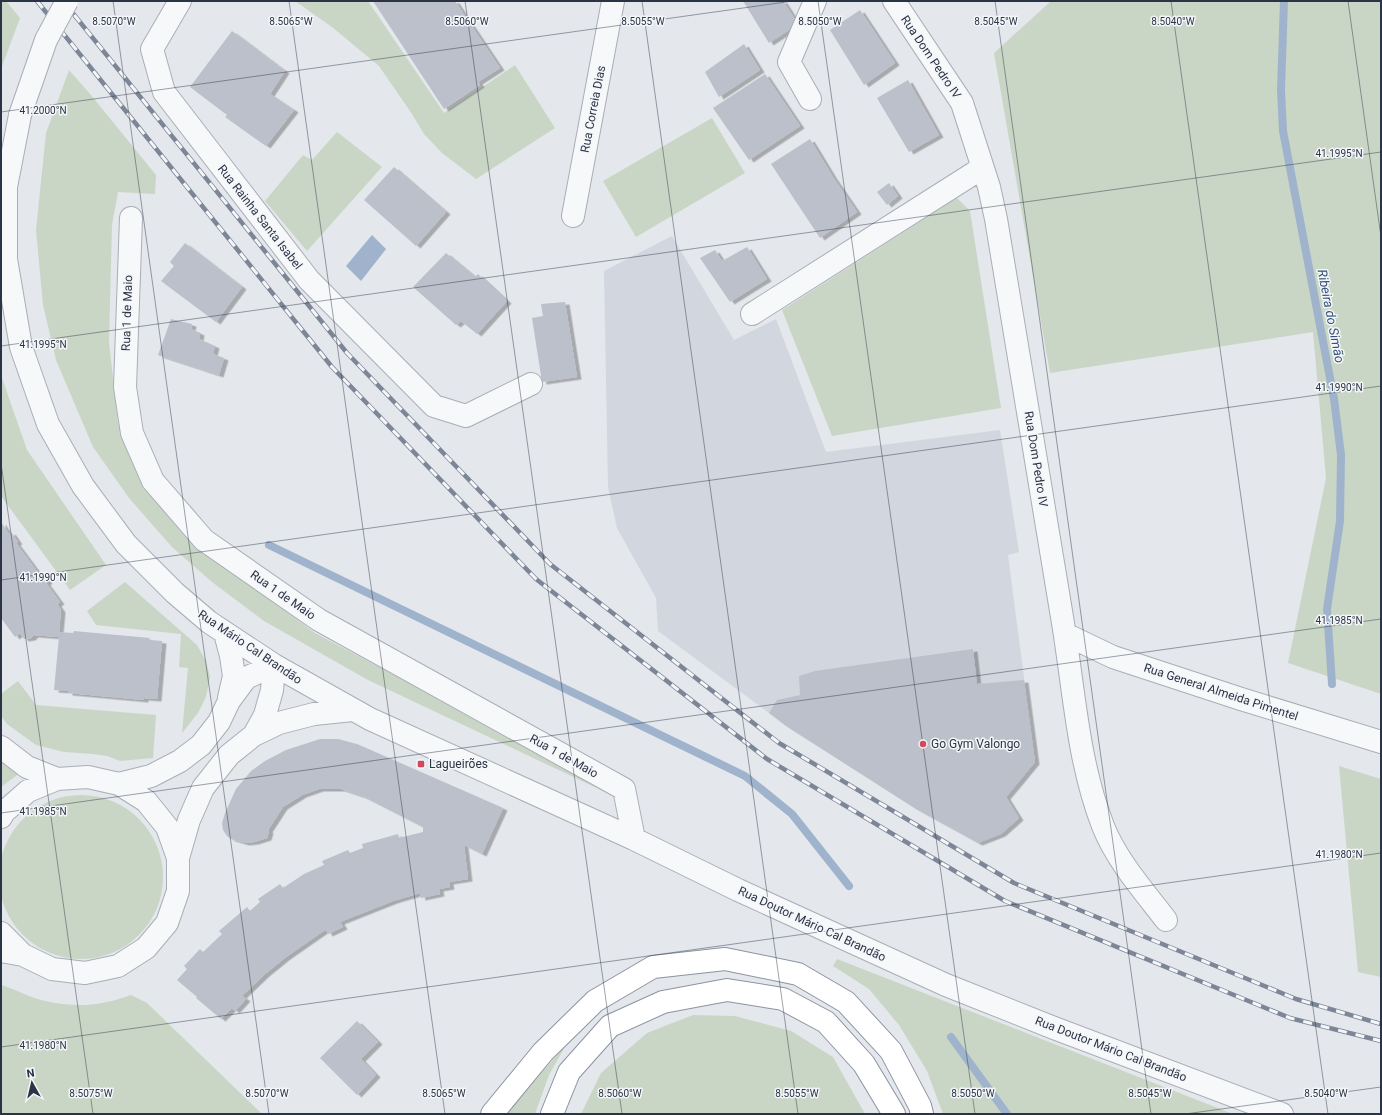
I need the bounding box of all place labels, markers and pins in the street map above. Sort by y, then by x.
place label: Go Gym Valongo [931,737,1020,751]
marker: Go Gym Valongo [918,739,928,749]
place label: Lagueirões [429,757,488,771]
marker: Lagueirões [416,759,426,769]

